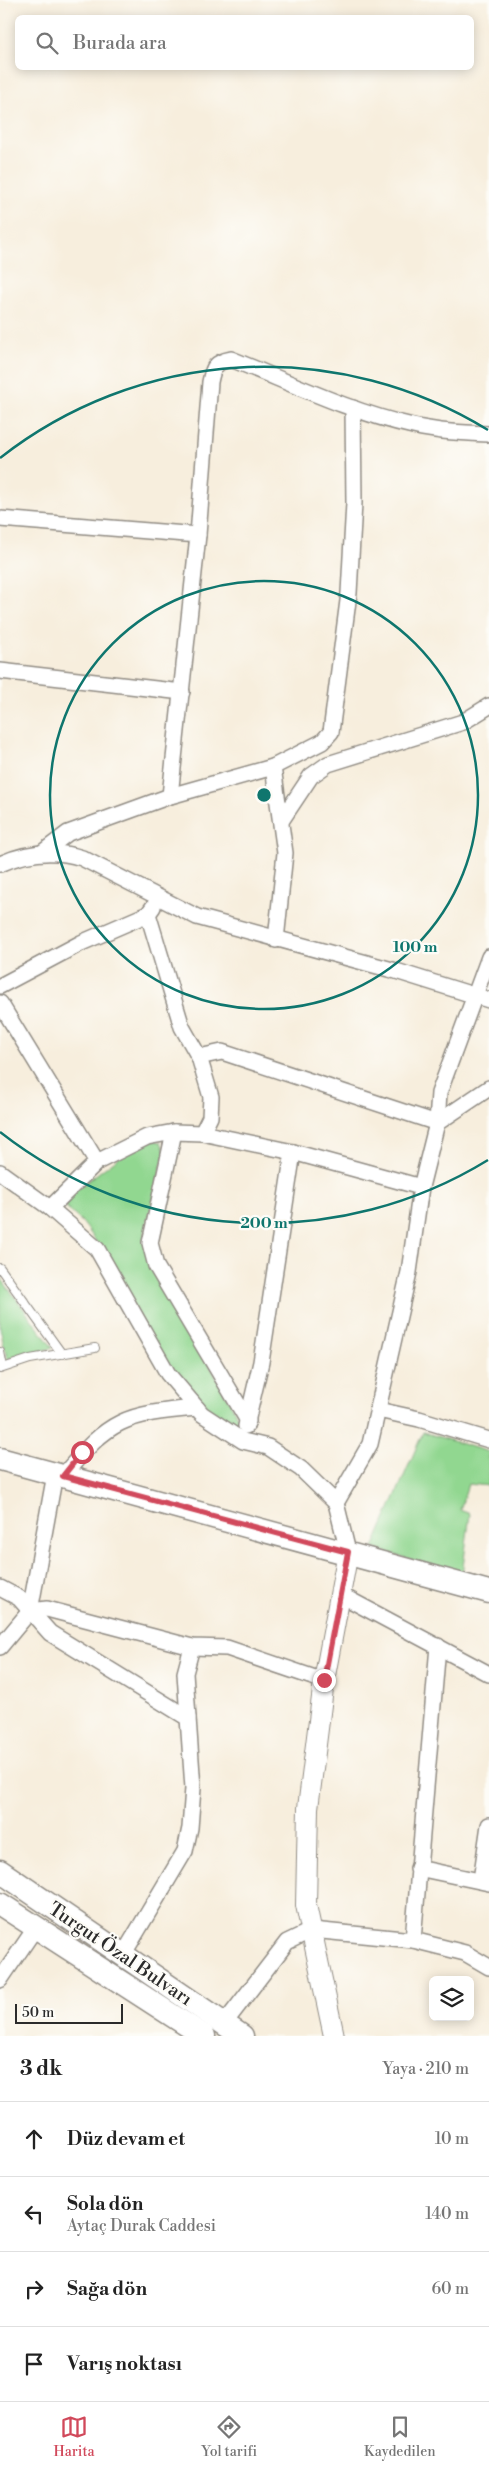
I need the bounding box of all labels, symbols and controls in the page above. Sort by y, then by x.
search box [15,15,474,70]
icon: search [33,29,61,57]
text: Burada ara [73,31,167,55]
centre of rings [255,786,273,804]
text: 100 m [393,938,438,957]
text: 200 m [240,1214,288,1233]
route start [71,1441,94,1464]
route end [313,1669,336,1692]
street label: Turgut Özal Bulvarı [44,1896,198,2011]
map controls [429,1976,474,2021]
button: layers [429,1976,474,2021]
scale bar [15,2001,122,2024]
text: 50 m [22,2004,54,2022]
text: 3 dk [20,2056,62,2082]
text: Yaya · 210 m [383,2059,469,2079]
icon: ahead [20,2125,48,2153]
text: Düz devam et [67,2127,185,2151]
text: 10 m [435,2129,469,2149]
text: Sola dön [67,2192,143,2216]
icon: left [20,2200,48,2228]
text: 140 m [425,2204,469,2224]
text: Aytaç Durak Caddesi [67,2216,216,2236]
icon: right [20,2275,48,2303]
text: Sağa dön [67,2277,147,2301]
text: 60 m [431,2279,469,2299]
icon: arrive [20,2350,48,2378]
text: Varış noktası [67,2352,182,2376]
tab: Harita [53,2413,95,2461]
tab: Yol tarifi [202,2413,257,2461]
tab: Kaydedilen [364,2413,436,2461]

